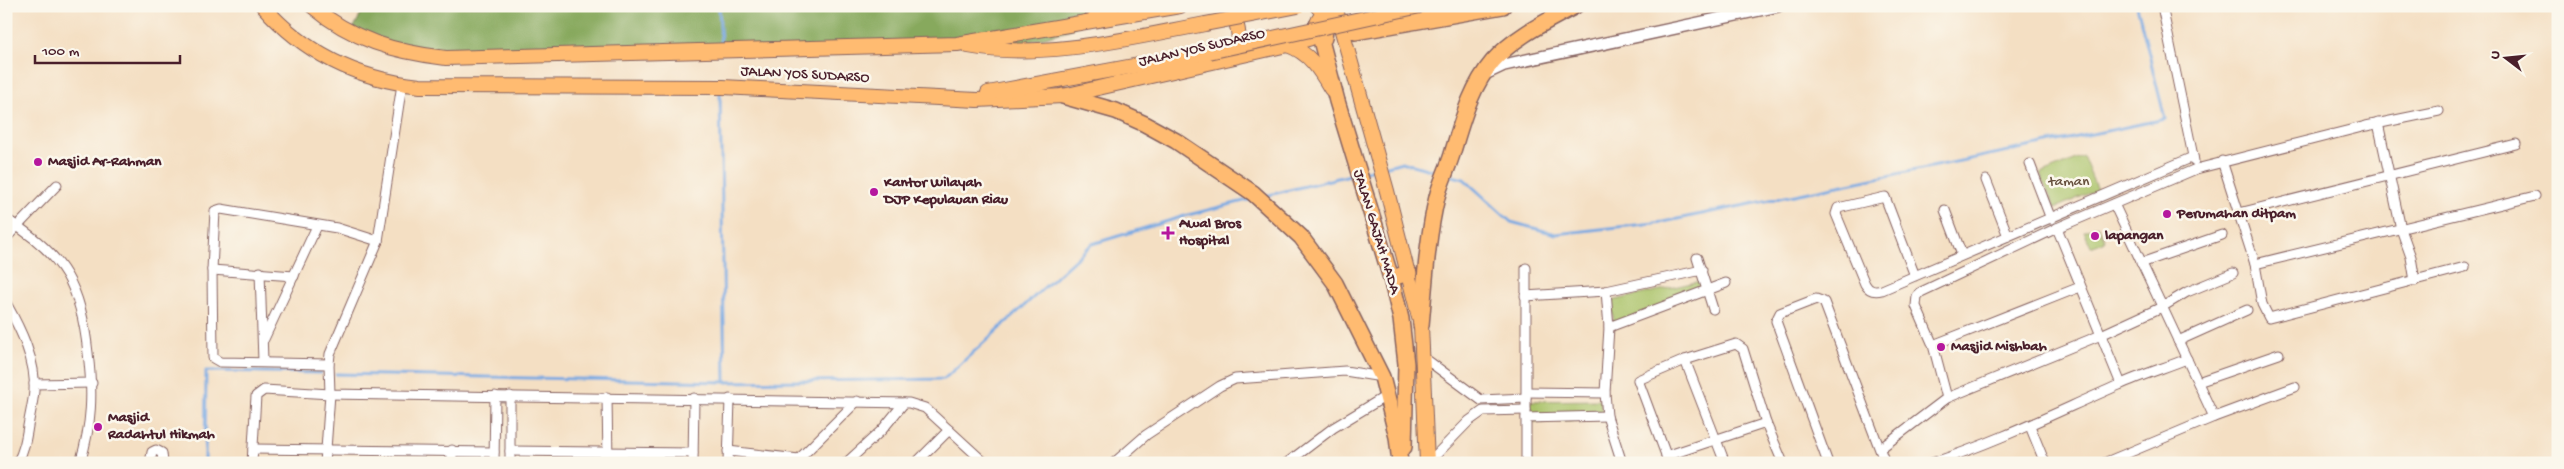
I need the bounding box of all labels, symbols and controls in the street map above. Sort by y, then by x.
street label: JALAN YOS SUDARSO [1137,25,1267,71]
scale bar [35,32,180,64]
north arrow [2482,32,2532,82]
text: 100 m [41,43,80,61]
text: U [2487,49,2505,61]
street label: JALAN YOS SUDARSO [740,63,870,87]
place label: Masjid Ar-Rahman [48,153,162,171]
marker: Masjid Ar-Rahman [32,156,44,168]
street label: JALAN GAJAH MADA [1348,167,1404,298]
park label: taman [2048,173,2089,191]
place label: Kantor Wilayah DJP Kepulauan Riau [882,174,1009,209]
marker: Kantor Wilayah DJP Kepulauan Riau [868,186,880,198]
place label: Perumahan ditpam [2176,205,2296,223]
marker: Perumahan ditpam [2161,208,2173,220]
place label: Awal Bros Hospital [1178,215,1242,250]
marker: Awal Bros Hospital [1161,226,1175,240]
place label: lapangan [2104,227,2164,245]
marker: lapangan [2089,230,2101,242]
place label: Masjid Mishbah [1951,338,2047,356]
marker: Masjid Mishbah [1935,341,1947,353]
place label: Masjid Radahtul Hikmah [107,409,215,444]
marker: Masjid Radahtul Hikmah [92,421,104,433]

